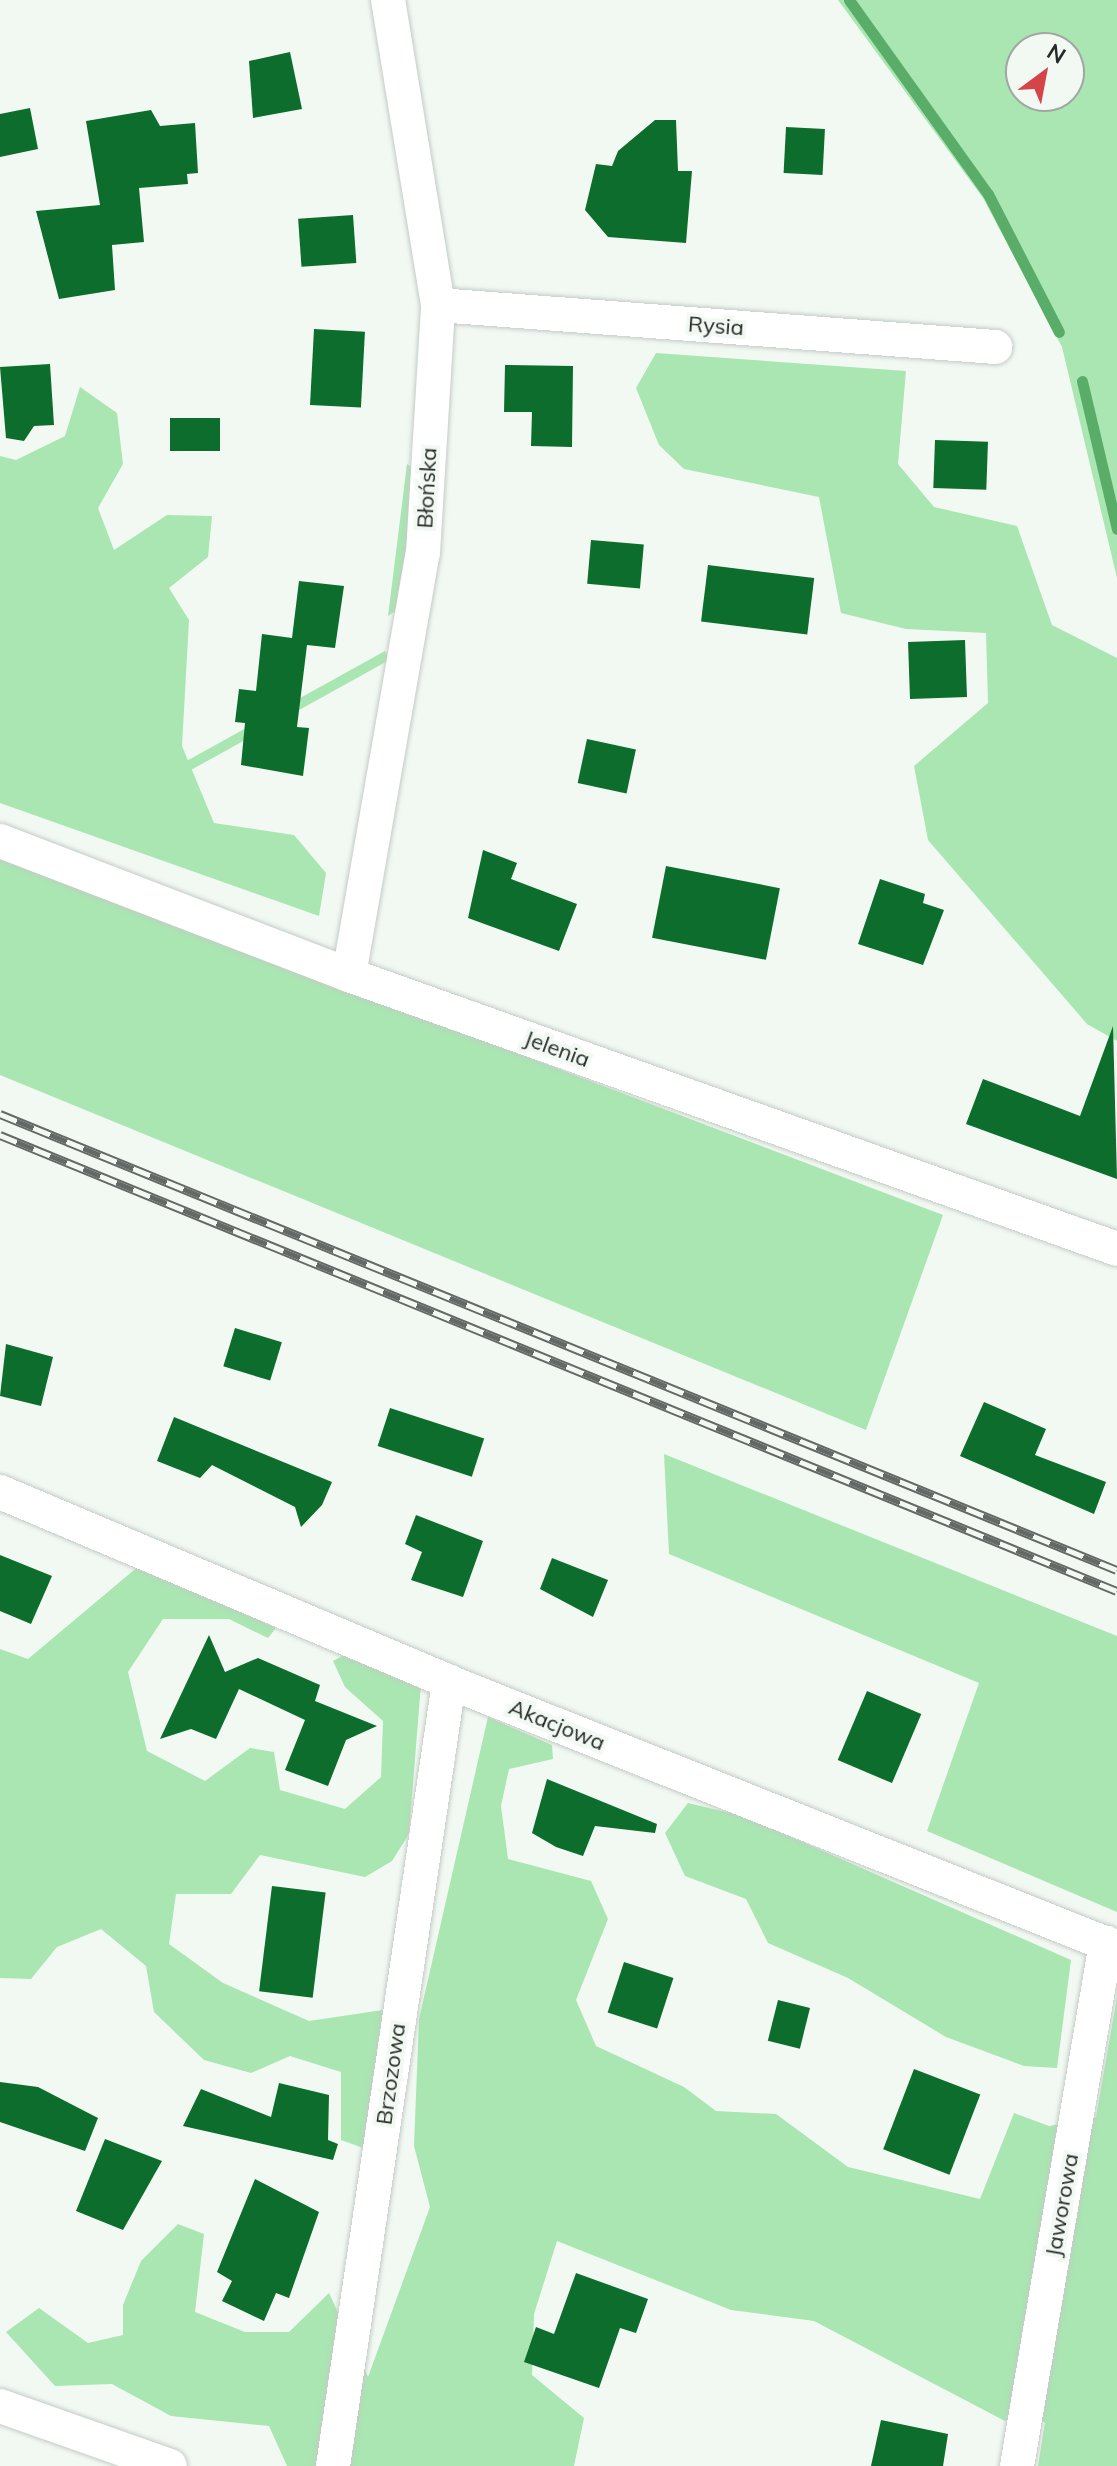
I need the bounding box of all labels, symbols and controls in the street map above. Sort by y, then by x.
north arrow [1005,32,1085,112]
text: N [1042,37,1071,70]
street label: Rysia [687,311,745,341]
street label: Błońska [412,447,442,529]
street label: Jelenia [521,1025,593,1073]
street label: Akacjowa [505,1694,609,1756]
street label: Brzozowa [371,2022,411,2126]
street label: Jaworowa [1040,2151,1084,2259]

